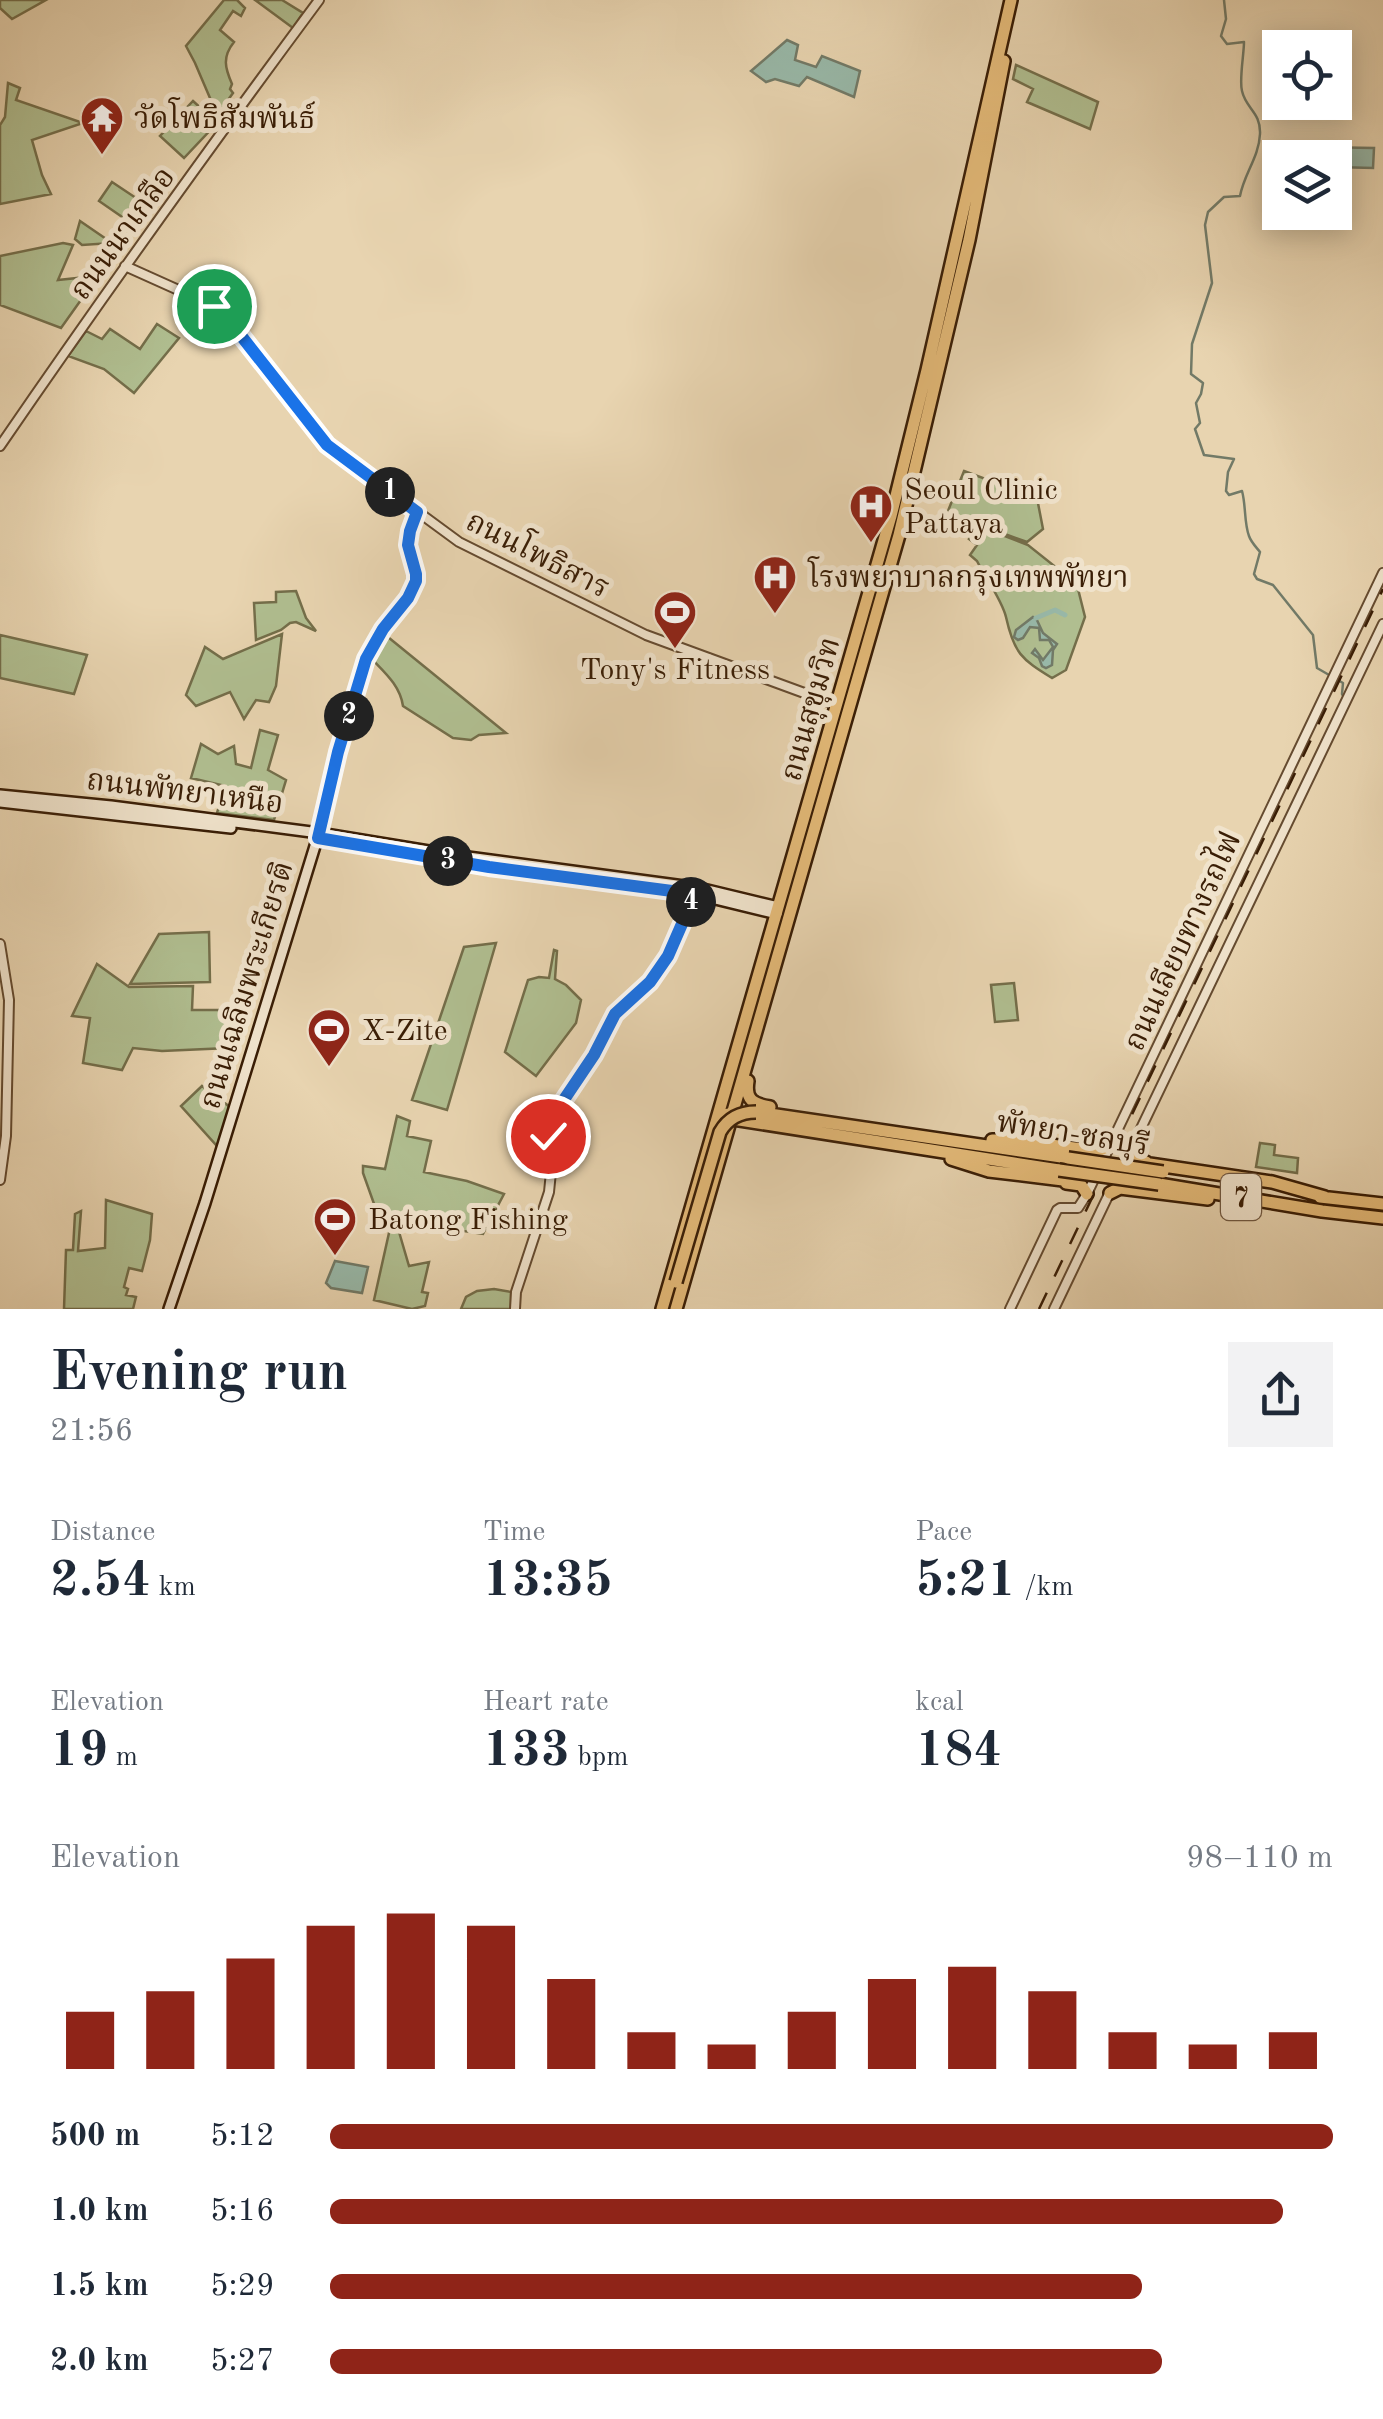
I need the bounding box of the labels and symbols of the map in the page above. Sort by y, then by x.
temple icon: วัดโพธิสัมพันธ์ [79,95,125,156]
place label: วัดโพธิสัมพันธ์ [134,97,315,135]
street label: ถนนนาเกลือ [63,161,181,306]
pin [172,264,257,349]
pin: 1 [365,467,415,517]
place label: Seoul Clinic Pattaya [904,476,1057,540]
hospital icon: Seoul Clinic Pattaya [848,483,894,544]
street label: ถนนโพธิสาร [461,500,617,605]
hospital icon: โรงพยาบาลกรุงเทพพัทยา [752,554,798,615]
place label: โรงพยาบาลกรุงเทพพัทยา [807,556,1128,596]
sports icon: Tony's Fitness [652,589,698,650]
street label: ถนนสุขุมวิท [774,633,849,785]
place label: Tony's Fitness [580,656,770,686]
pin: 2 [324,691,374,741]
street label: ถนนพัทยาเหนือ [85,763,285,820]
street label: ถนนเลียบทางรถไฟ [1113,825,1248,1056]
pin: 3 [423,836,473,886]
street label: ถนนเฉลิมพระเกียรติ [193,857,300,1113]
pin: 4 [666,877,716,927]
sports icon: X-Zite [306,1007,352,1068]
place label: X-Zite [362,1017,448,1047]
pin [506,1094,591,1179]
street label: พัทยา-ชลบุรี [994,1105,1152,1164]
road number: 7 [1221,1174,1261,1220]
sports icon: Batong Fishing [312,1196,358,1257]
place label: Batong Fishing [368,1206,568,1236]

